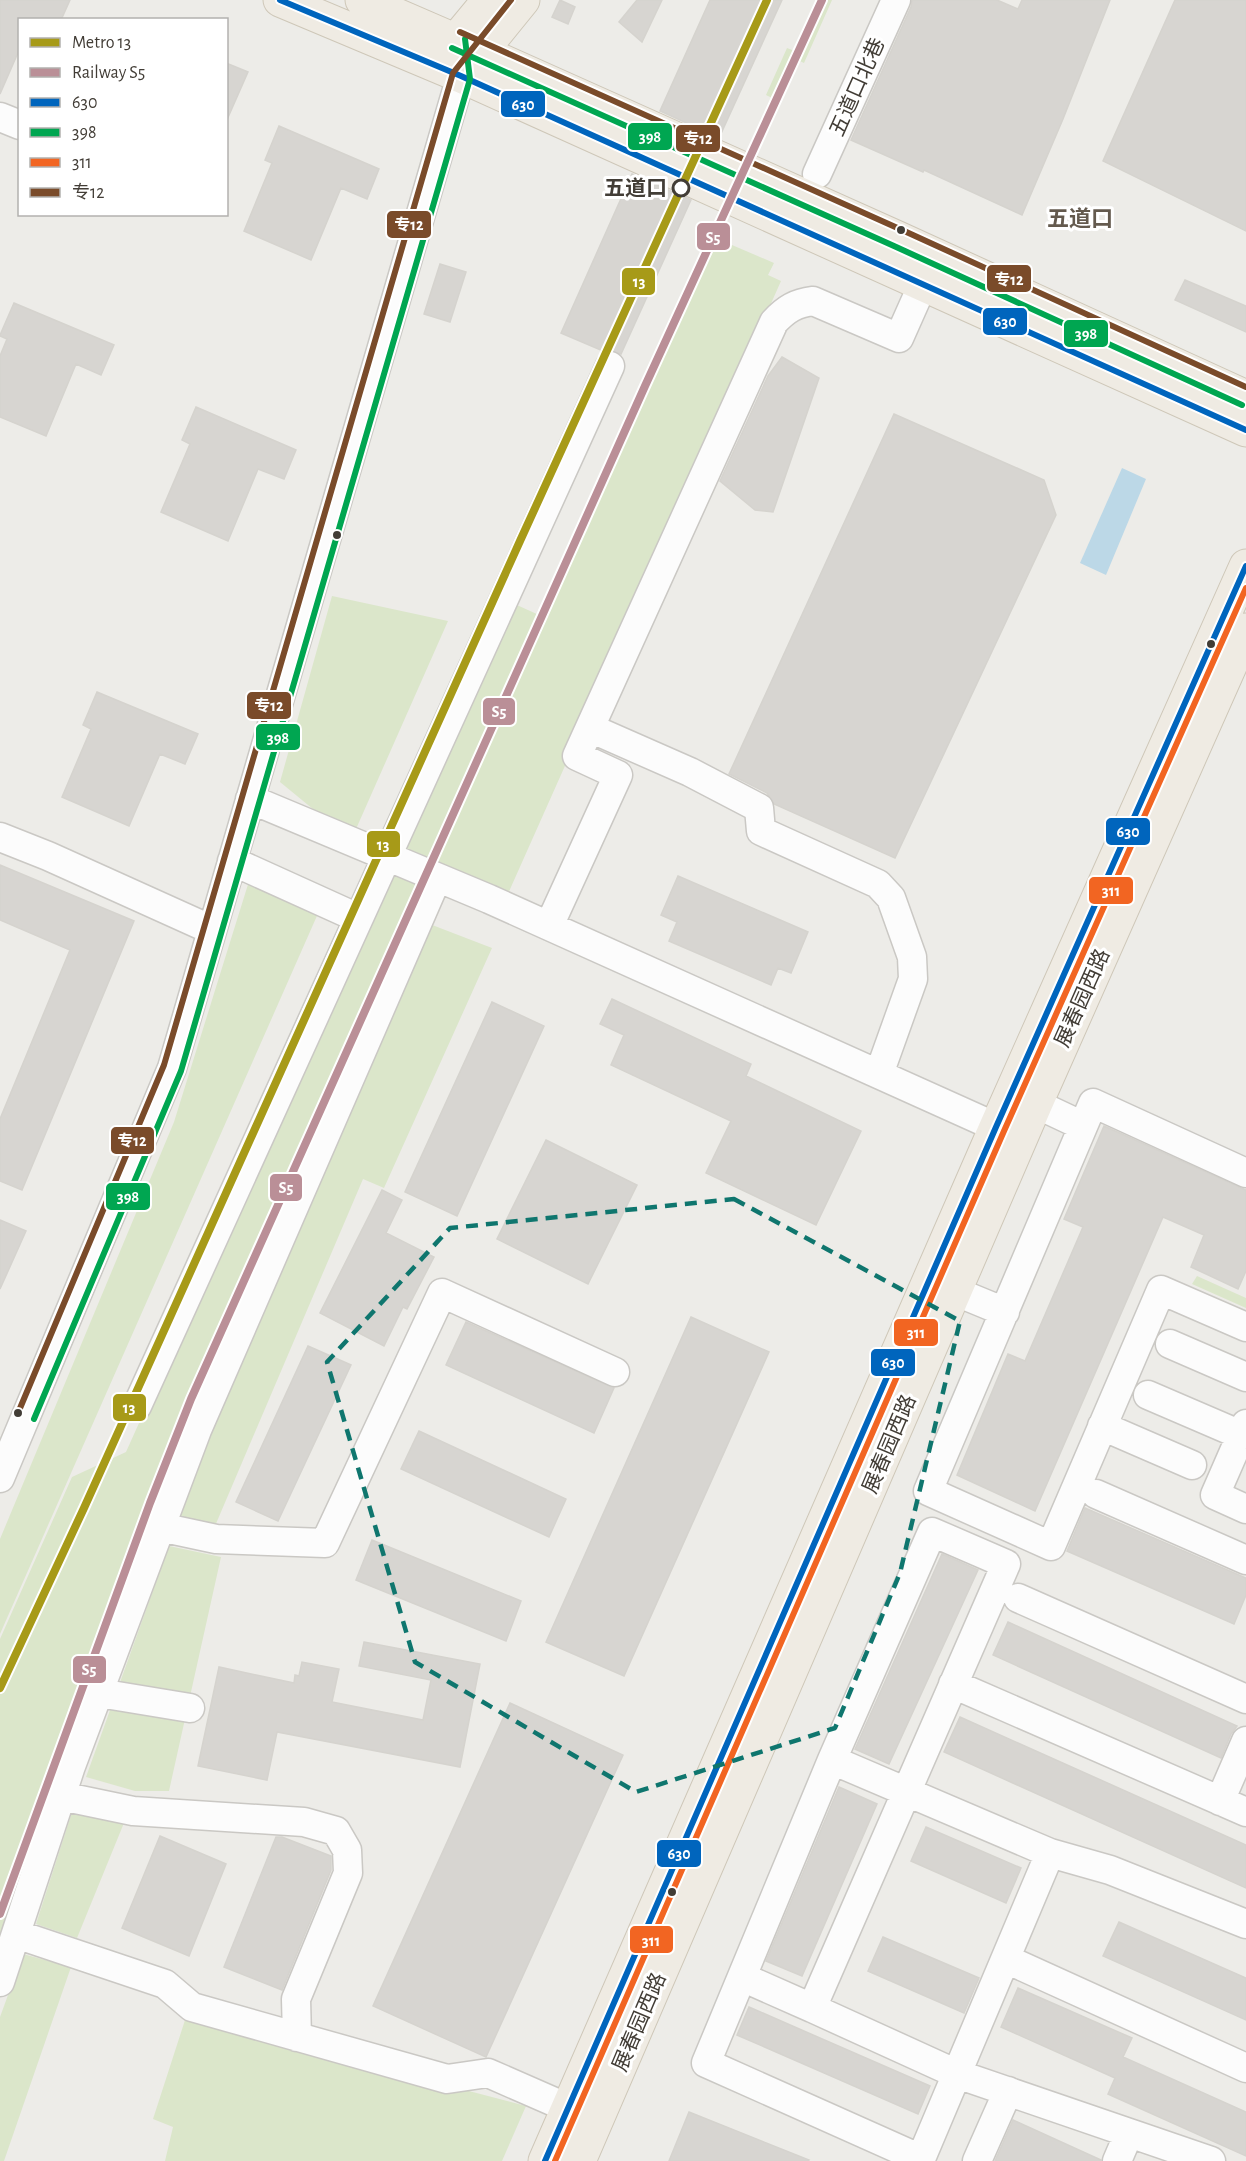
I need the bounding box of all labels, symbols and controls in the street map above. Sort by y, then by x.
legend [18,18,228,216]
text: Metro 13 [72,34,131,52]
street label: 五道口北巷 [826,35,888,139]
text: Railway S5 [72,64,145,82]
line badge: 630 [500,90,546,118]
text: 630 [72,94,97,112]
text: 630 [512,97,534,113]
line badge: 398 [627,122,673,151]
text: 398 [72,124,96,142]
line badge: 专12 [675,124,721,153]
text: 398 [639,129,661,145]
text: 专12 [683,130,713,147]
text: 311 [72,154,92,172]
place label: 五道口 [604,177,667,199]
marker: 五道口 [672,179,690,197]
text: 专12 [72,182,104,202]
district label: 五道口 [1047,207,1113,230]
line badge: 专12 [386,210,432,239]
text: 专12 [394,216,424,233]
line badge: S5 [696,222,731,251]
unlabelled marker [895,224,907,236]
text: S5 [706,230,721,246]
line badge: 专12 [986,264,1032,293]
line badge: 13 [621,267,656,296]
text: 专12 [994,271,1024,288]
text: 13 [633,274,645,290]
line badge: 630 [982,307,1028,336]
text: 630 [994,314,1016,330]
line badge: 398 [1063,319,1109,348]
text: 398 [1075,326,1097,342]
unlabelled marker [331,529,343,541]
unlabelled marker [1205,638,1217,650]
line badge: 专12 [246,691,292,720]
text: 专12 [254,697,284,714]
line badge: S5 [482,697,516,726]
text: S5 [492,704,507,720]
line badge: 398 [255,723,301,751]
text: 398 [267,730,289,746]
line badge: 630 [1105,817,1151,846]
text: 630 [1117,824,1139,840]
line badge: 13 [366,830,401,858]
text: 13 [377,837,389,853]
line badge: 311 [1088,876,1134,905]
text: 311 [1102,883,1120,899]
street label: 展春园西路 [1051,946,1113,1050]
line badge: 专12 [110,1126,155,1155]
text: 专12 [117,1132,147,1149]
line badge: S5 [269,1173,303,1202]
text: S5 [279,1180,294,1196]
line badge: 398 [105,1182,151,1211]
text: 398 [117,1189,139,1205]
line badge: 311 [893,1318,939,1347]
text: 311 [907,1325,925,1341]
line badge: 630 [870,1348,916,1377]
text: 630 [882,1355,904,1371]
street label: 展春园西路 [858,1391,920,1497]
line badge: 13 [112,1393,147,1422]
text: 13 [123,1400,135,1416]
unlabelled marker [12,1407,24,1419]
line badge: S5 [72,1655,107,1684]
text: S5 [82,1662,97,1678]
line badge: 630 [656,1839,702,1868]
text: 630 [668,1846,690,1862]
unlabelled marker [666,1886,678,1898]
line badge: 311 [629,1925,674,1954]
text: 311 [642,1933,660,1949]
street label: 展春园西路 [608,1969,670,2075]

